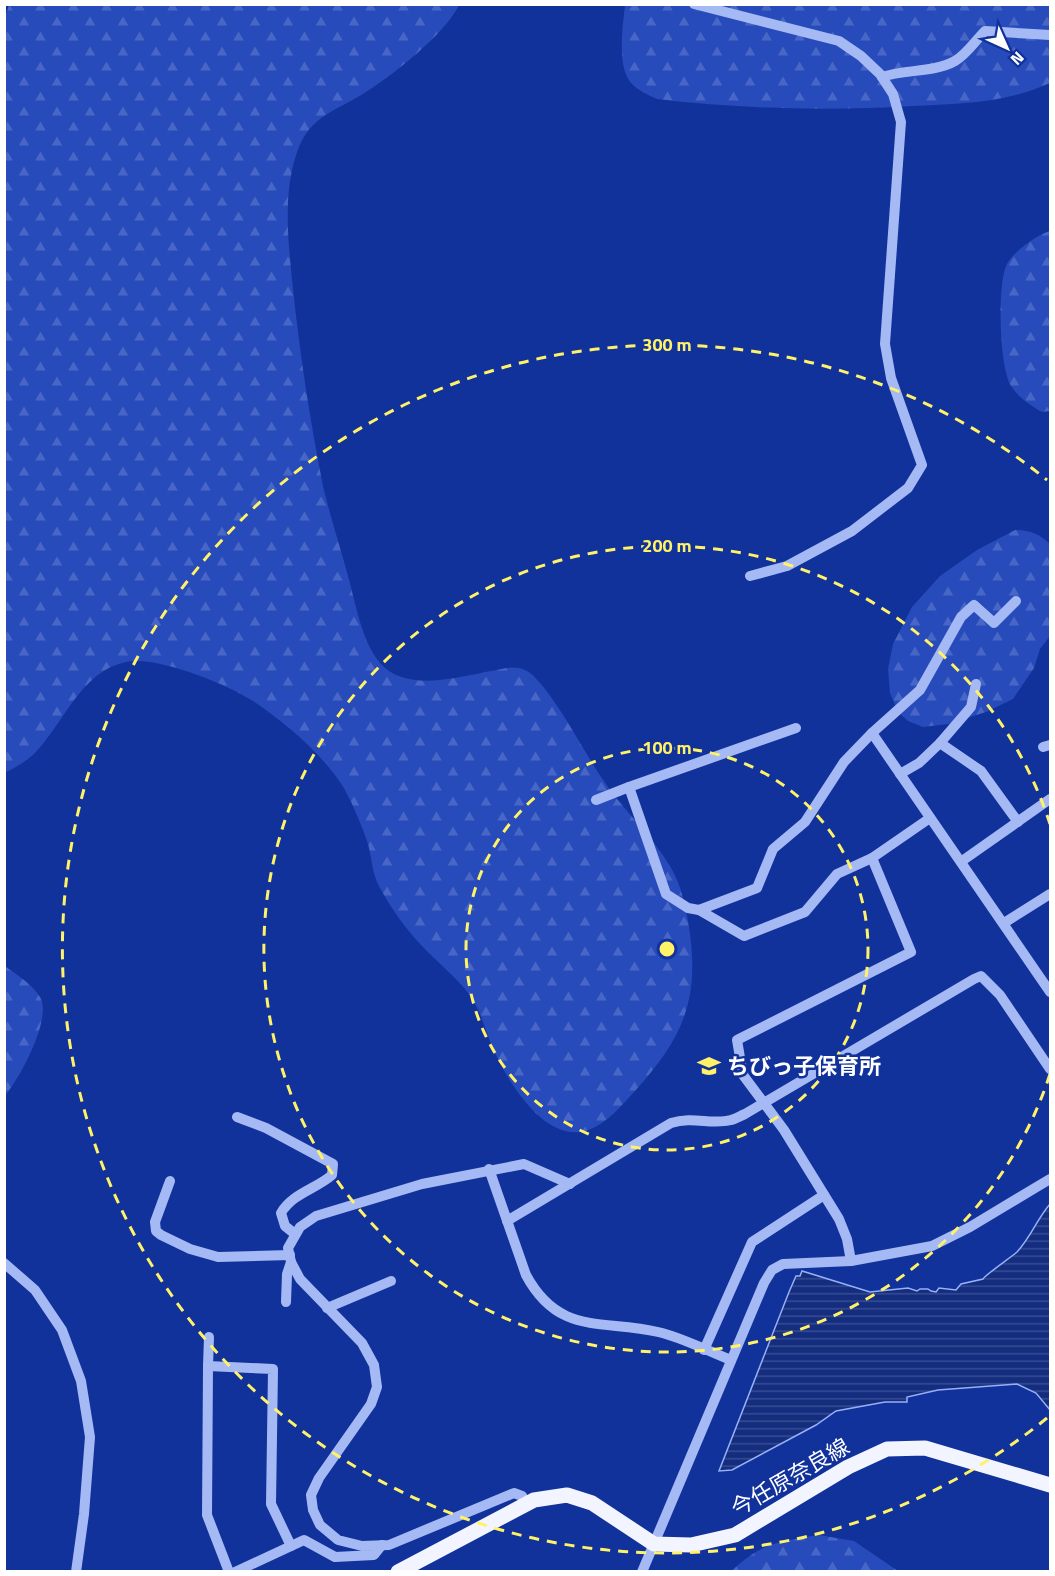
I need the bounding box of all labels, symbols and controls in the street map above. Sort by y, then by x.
north arrow [977,18,1037,78]
text: N [1005,46,1030,71]
text: 300 m [642,331,692,358]
text: 200 m [642,532,692,559]
text: 100 m [642,734,692,761]
centre of rings [657,939,677,959]
place label: ちびっ子保育所 [727,1049,881,1083]
school or university icon: ちびっ子保育所 [696,1053,722,1079]
street label: 今任原奈良線 [724,1429,856,1525]

